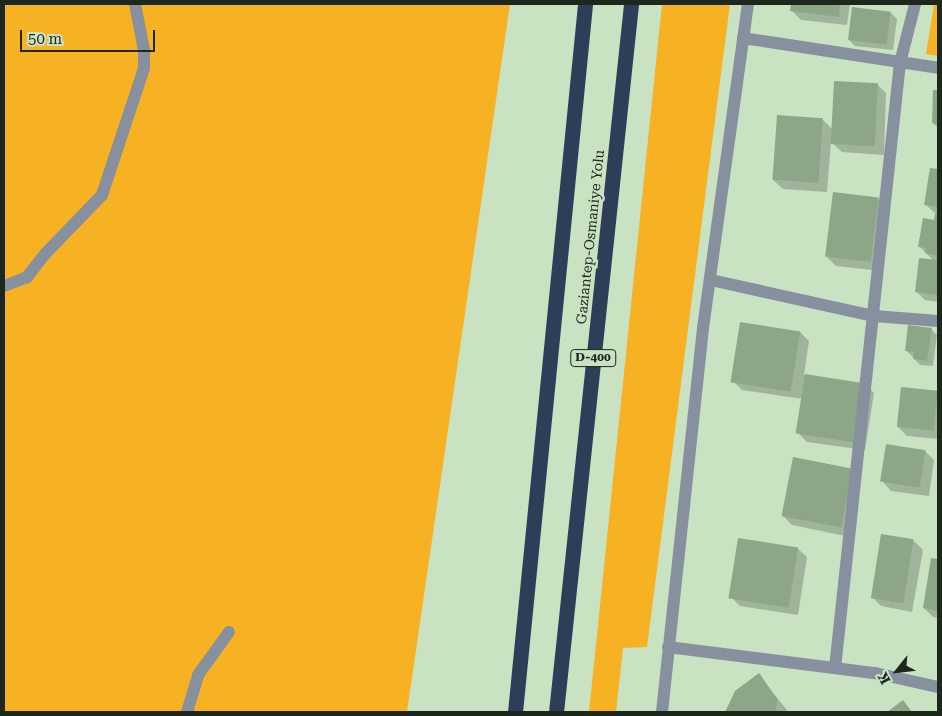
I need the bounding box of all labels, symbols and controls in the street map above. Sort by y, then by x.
scale bar [22,20,158,52]
text: 50 m [28,30,62,48]
street label: Gaziantep-Osmaniye Yolu [572,149,608,325]
road number: D-400 [569,348,617,368]
north arrow [872,646,922,696]
text: K [874,670,894,687]

